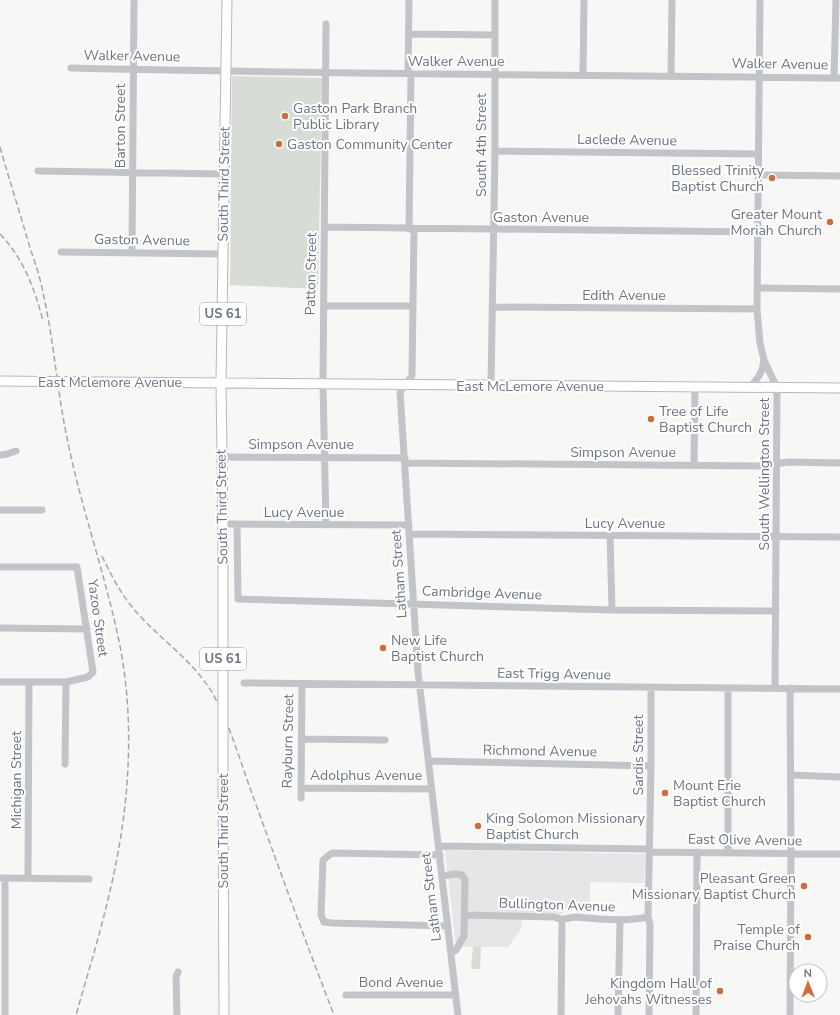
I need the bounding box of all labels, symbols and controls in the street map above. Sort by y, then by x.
street label: Walker Avenue [83,46,181,66]
street label: Walker Avenue [408,52,504,71]
street label: Walker Avenue [731,54,829,74]
street label: Barton Street [111,84,130,168]
street label: South 4th Street [472,93,491,197]
place label: Gaston Park Branch Public Library [293,99,417,134]
marker: Gaston Park Branch Public Library [280,111,290,121]
street label: South Third Street [213,126,235,242]
street label: Laclede Avenue [577,130,677,150]
place label: Gaston Community Center [287,135,453,154]
marker: Gaston Community Center [274,139,284,149]
place label: Blessed Trinity Baptist Church [671,161,765,196]
marker: Blessed Trinity Baptist Church [767,173,777,183]
place label: Greater Mount Moriah Church [730,205,822,240]
street label: Gaston Avenue [493,208,589,227]
marker: Greater Mount Moriah Church [825,217,835,227]
street label: Gaston Avenue [94,230,190,250]
street label: Patton Street [301,232,321,316]
street label: Edith Avenue [582,286,666,305]
road number: US 61 [200,303,246,325]
street label: East Mclemore Avenue [38,373,182,392]
street label: East McLemore Avenue [456,377,604,396]
street label: South Wellington Street [755,398,774,550]
place label: Tree of Life Baptist Church [659,402,752,437]
marker: Tree of Life Baptist Church [646,414,656,424]
street label: Simpson Avenue [248,435,354,454]
street label: Simpson Avenue [570,443,676,462]
street label: South Third Street [211,449,233,565]
street label: Lucy Avenue [264,503,344,522]
street label: Lucy Avenue [585,514,665,533]
street label: Latham Street [386,529,412,619]
street label: Yazoo Street [83,577,113,658]
street label: Cambridge Avenue [422,581,542,605]
place label: New Life Baptist Church [391,631,484,666]
marker: New Life Baptist Church [378,643,388,653]
road number: US 61 [200,648,246,670]
street label: East Trigg Avenue [497,664,611,684]
street label: Rayburn Street [278,693,298,788]
street label: Sardis Street [629,714,648,795]
street label: Michigan Street [7,731,26,829]
street label: Richmond Avenue [483,741,597,761]
street label: Adolphus Avenue [310,766,422,785]
street label: South Third Street [214,773,233,889]
place label: Mount Erie Baptist Church [673,776,766,811]
marker: Mount Erie Baptist Church [660,788,670,798]
place label: King Solomon Missionary Baptist Church [486,809,646,844]
marker: King Solomon Missionary Baptist Church [473,821,483,831]
street label: East Olive Avenue [688,830,802,850]
street label: Latham Street [416,852,446,942]
place label: Pleasant Green Missionary Baptist Church [632,869,796,904]
marker: Pleasant Green Missionary Baptist Church [799,881,809,891]
street label: Bullington Avenue [498,893,616,917]
place label: Temple of Praise Church [713,920,800,955]
marker: Temple of Praise Church [803,932,813,942]
north arrow [788,963,828,1003]
text: N [804,966,812,981]
street label: Bond Avenue [359,973,443,992]
place label: Kingdom Hall of Jehovahs Witnesses [584,974,712,1009]
marker: Kingdom Hall of Jehovahs Witnesses [715,986,725,996]

